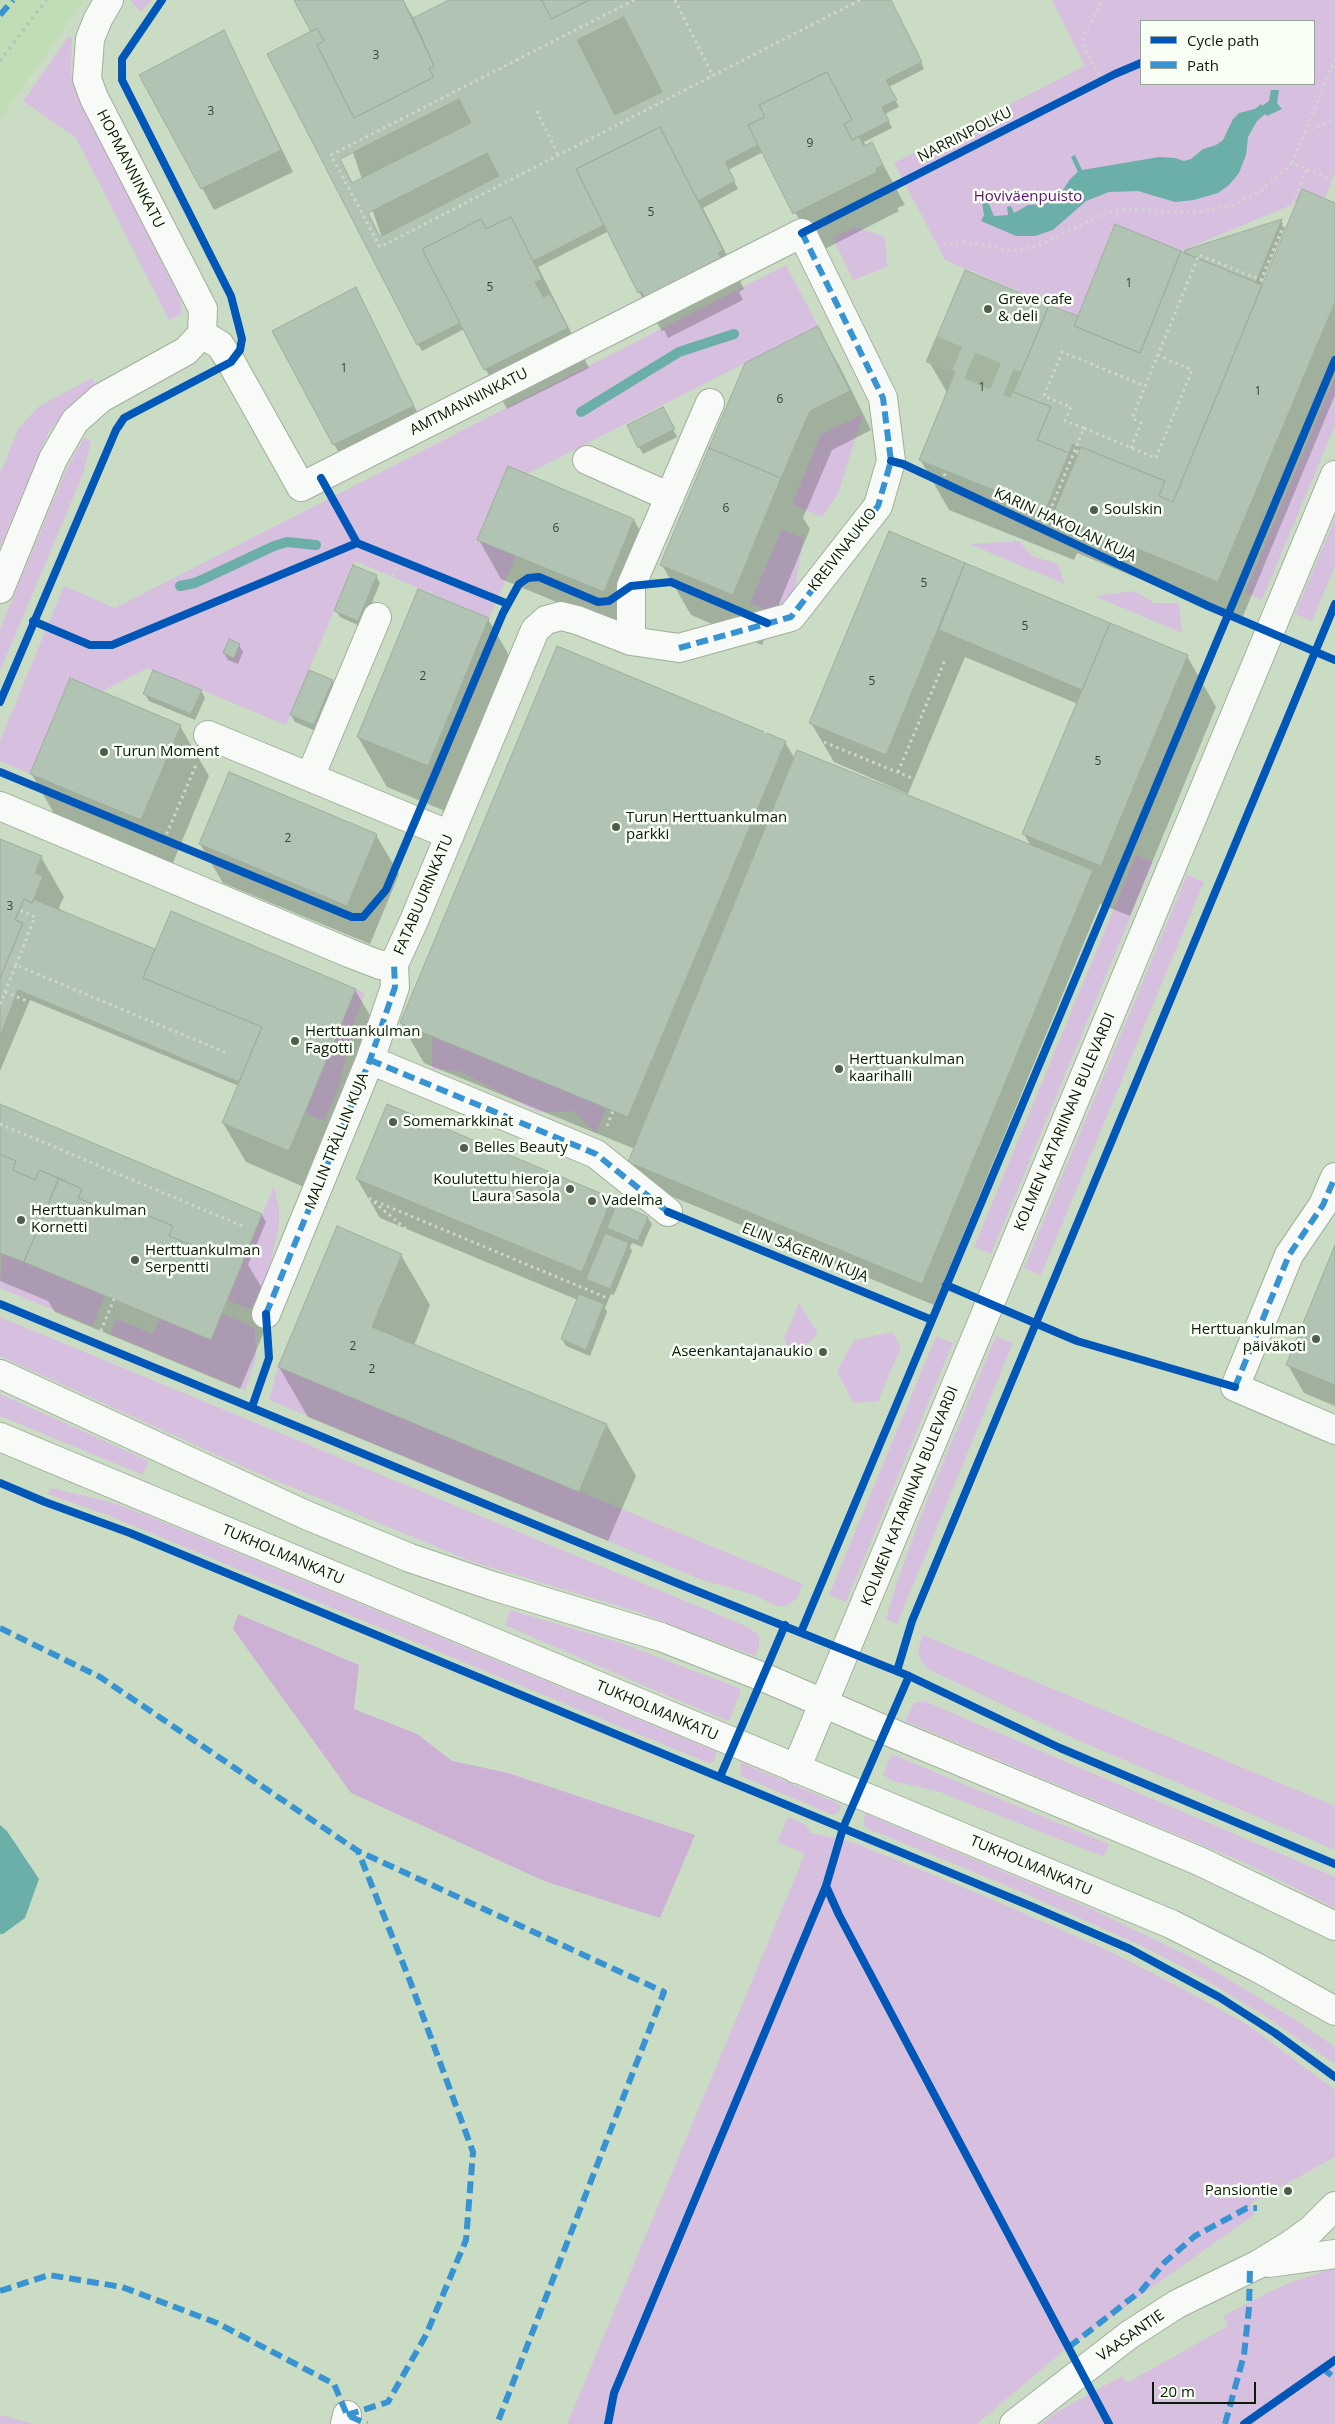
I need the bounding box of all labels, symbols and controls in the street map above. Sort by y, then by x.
legend [1140,20,1315,85]
text: Cycle path [1187,30,1259,50]
house number: 3 [373,49,379,63]
text: Path [1187,55,1219,75]
street label: NARRINPOLKU [915,104,1015,166]
house number: 3 [208,105,214,119]
street label: HOPMANNINKATU [92,107,168,231]
house number: 9 [807,137,813,151]
park label: Hoviväenpuisto [974,188,1082,206]
house number: 5 [648,206,654,220]
house number: 1 [1126,277,1132,291]
house number: 5 [487,281,493,295]
place label: Greve cafe & deli [998,291,1072,326]
marker: Greve cafe & deli [982,303,994,315]
house number: 1 [341,362,347,376]
street label: AMTMANNINKATU [407,364,531,440]
house number: 1 [979,381,985,395]
house number: 1 [1255,385,1261,399]
house number: 6 [777,393,783,407]
street label: KARIN HAKOLAN KUJA [991,484,1139,566]
place label: Soulskin [1104,501,1162,519]
house number: 6 [723,502,729,516]
marker: Soulskin [1088,504,1100,516]
street label: KREIVINAUKIO [805,505,881,595]
house number: 6 [553,522,559,536]
house number: 5 [921,577,927,591]
house number: 5 [1022,620,1028,634]
house number: 2 [420,670,426,684]
house number: 5 [869,675,875,689]
place label: Turun Moment [114,743,219,761]
marker: Turun Moment [98,746,110,758]
house number: 5 [1095,755,1101,769]
place label: Turun Herttuankulman parkki [626,809,787,844]
marker: Turun Herttuankulman parkki [610,821,622,833]
house number: 2 [285,832,291,846]
street label: FATABUURINKATU [390,832,458,958]
house number: 3 [7,900,13,914]
street label: KOLMEN KATARIINAN BULEVARDI [1011,1010,1119,1234]
place label: Herttuankulman Fagotti [305,1023,420,1058]
marker: Herttuankulman Fagotti [289,1035,301,1047]
place label: Herttuankulman kaarihalli [849,1051,964,1086]
marker: Herttuankulman kaarihalli [833,1063,845,1075]
street label: MALIN TRÄLLIN KUJA [301,1070,373,1212]
place label: Somemarkkinat [403,1113,513,1131]
marker: Somemarkkinat [387,1116,399,1128]
place label: Belles Beauty [474,1139,568,1157]
marker: Belles Beauty [458,1142,470,1154]
place label: Koulutettu hieroja Laura Sasola [433,1171,560,1206]
marker: Koulutettu hieroja Laura Sasola [564,1183,576,1195]
place label: Vadelma [602,1192,663,1210]
marker: Vadelma [586,1195,598,1207]
place label: Herttuankulman Kornetti [31,1202,146,1237]
marker: Herttuankulman Kornetti [15,1214,27,1226]
street label: ELIN SÅGERIN KUJA [739,1219,871,1287]
place label: Herttuankulman Serpentti [145,1242,260,1277]
marker: Herttuankulman Serpentti [129,1254,141,1266]
place label: Herttuankulman päiväkoti [1191,1321,1306,1356]
marker: Herttuankulman päiväkoti [1310,1333,1322,1345]
house number: 2 [350,1340,356,1354]
place label: Aseenkantajanaukio [672,1343,813,1361]
marker: Aseenkantajanaukio [817,1346,829,1358]
house number: 2 [369,1363,375,1377]
street label: KOLMEN KATARIINAN BULEVARDI [858,1384,962,1608]
street label: TUKHOLMANKATU [219,1521,347,1589]
street label: TUKHOLMANKATU [593,1677,721,1745]
street label: TUKHOLMANKATU [967,1832,1095,1900]
place label: Pansiontie [1205,2182,1278,2200]
marker: Pansiontie [1282,2185,1294,2197]
street label: VAASANTIE [1094,2306,1168,2366]
scale bar [1155,2372,1259,2404]
text: 20 m [1160,2381,1195,2401]

